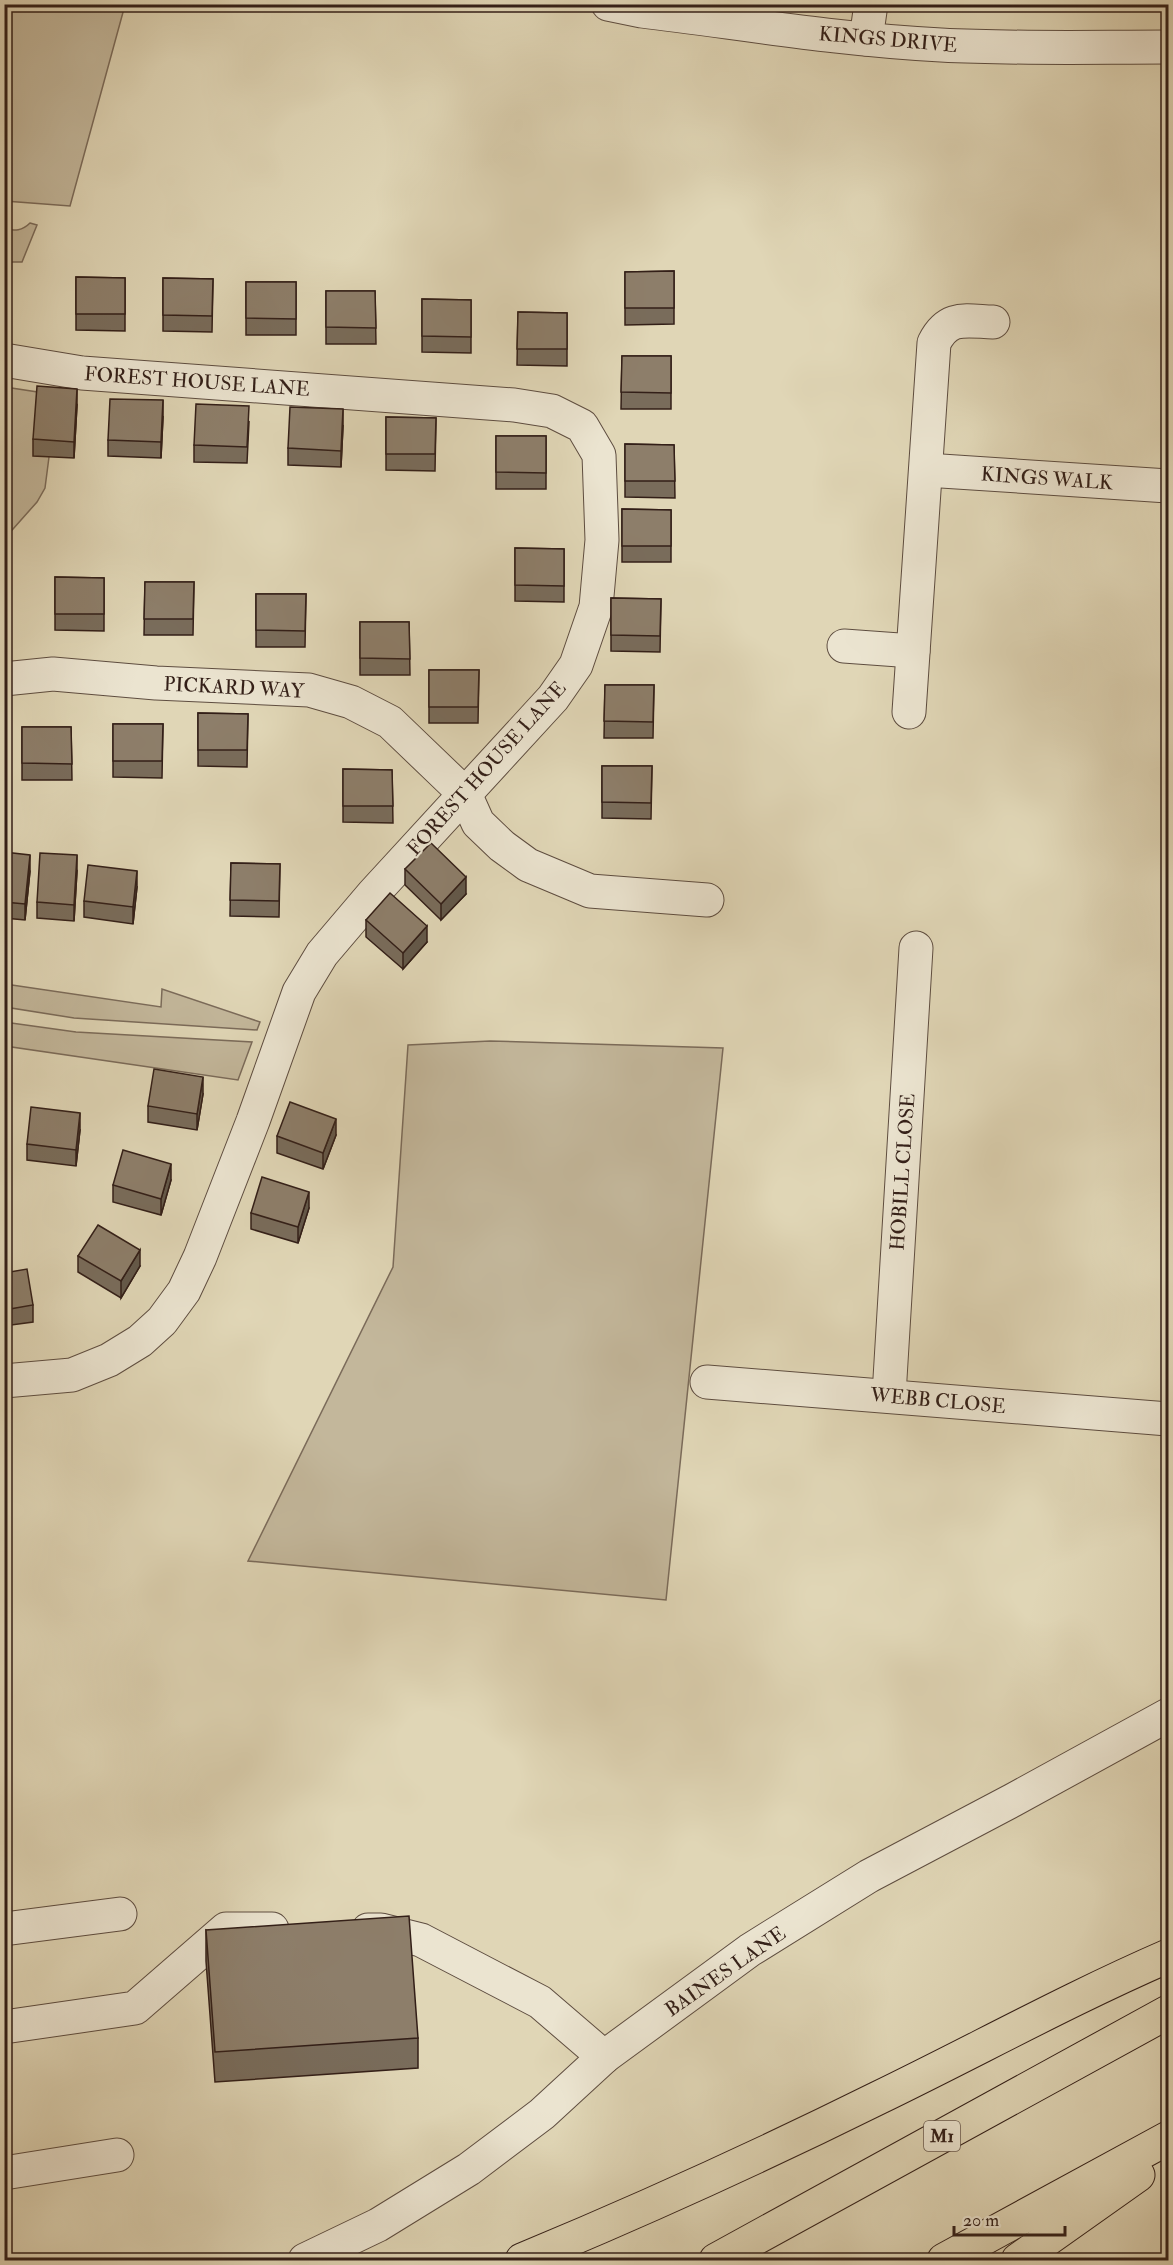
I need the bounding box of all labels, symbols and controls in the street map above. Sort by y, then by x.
street label: KINGS DRIVE [818,21,958,58]
street label: FOREST HOUSE LANE [83,361,311,402]
street label: KINGS WALK [980,461,1115,496]
street label: PICKARD WAY [163,671,306,704]
street label: FOREST HOUSE LANE [401,676,571,861]
street label: HOBILL CLOSE [885,1093,920,1252]
street label: WEBB CLOSE [868,1382,1007,1419]
street label: BAINES LANE [660,1921,790,2022]
road number: M1 [924,2121,960,2151]
scale bar [954,2199,1065,2237]
text: 20 m [963,2209,999,2232]

